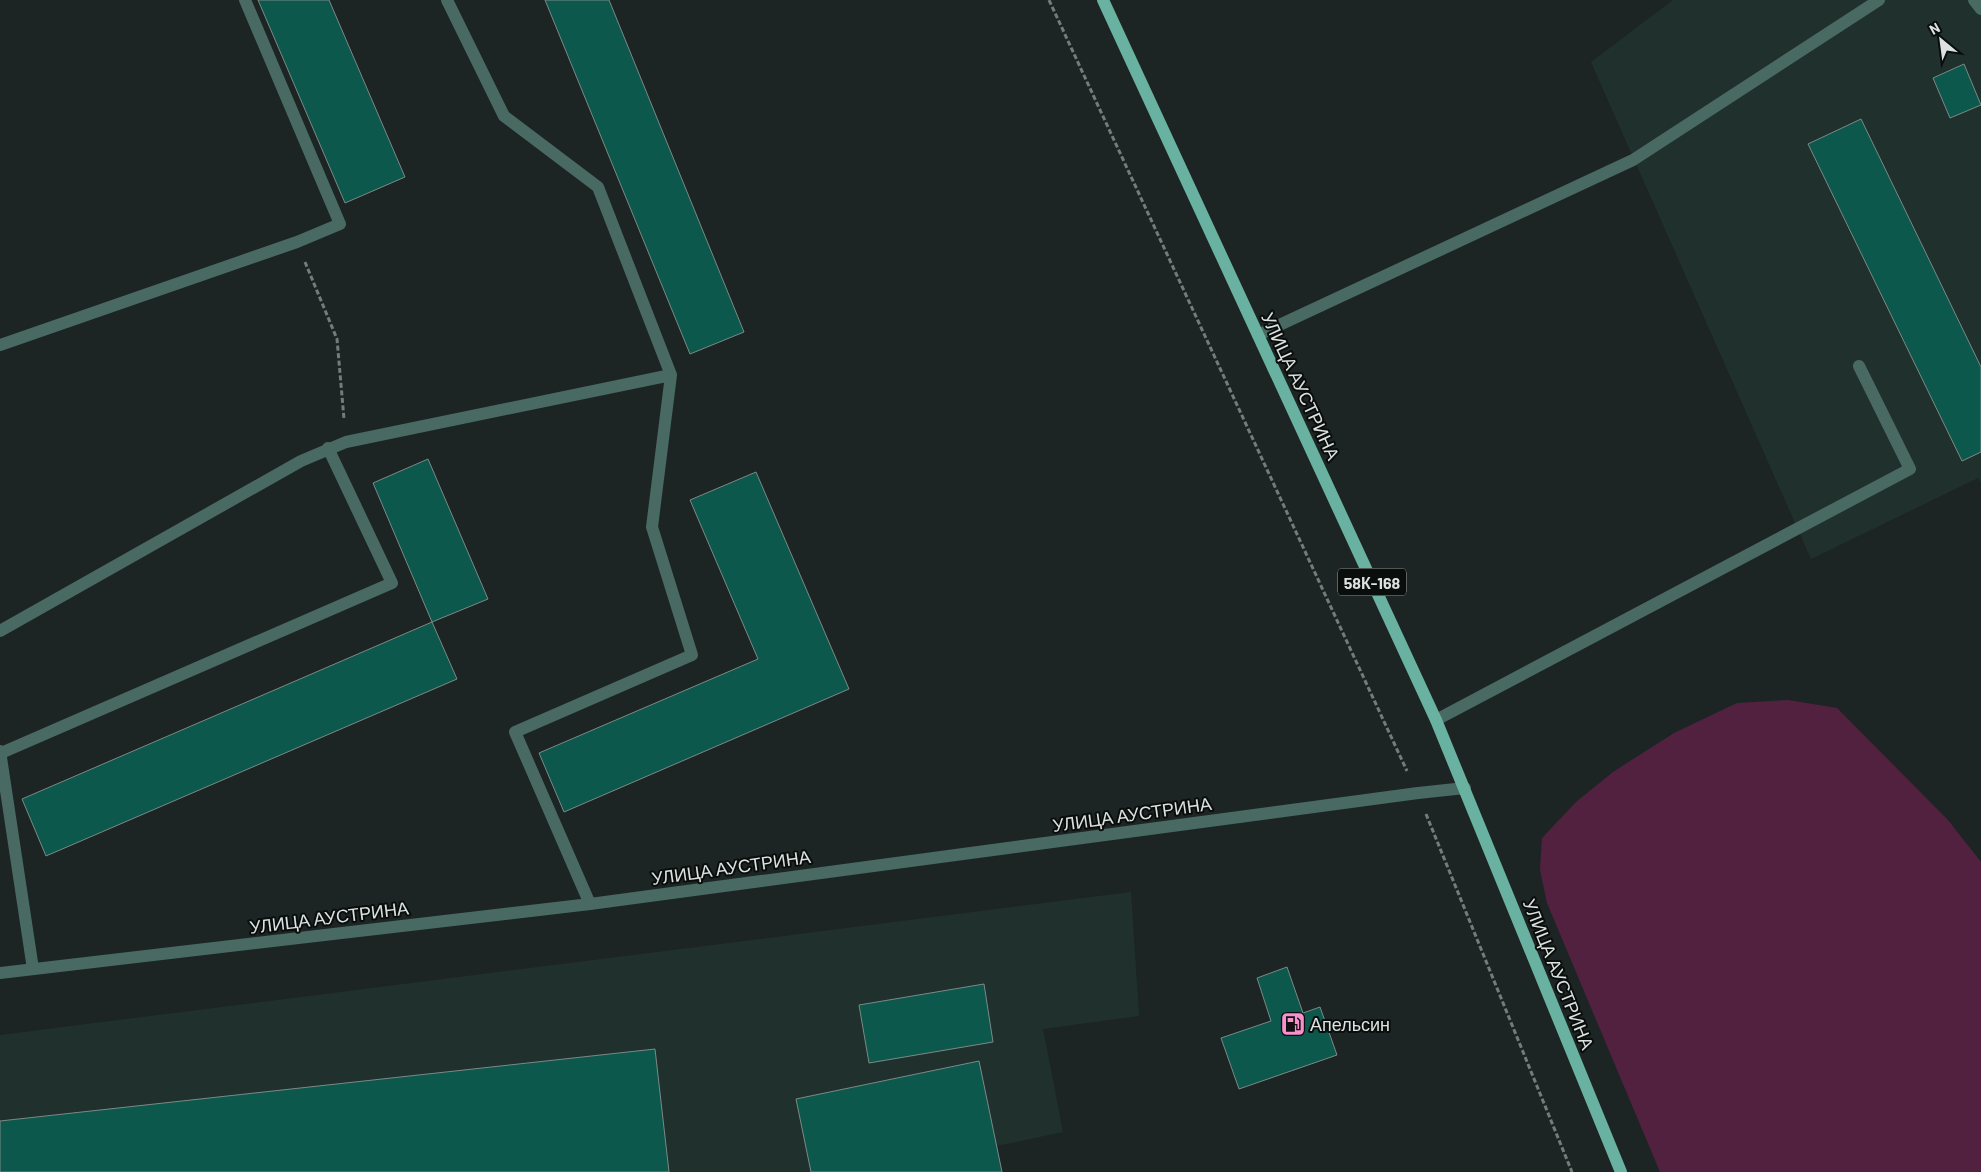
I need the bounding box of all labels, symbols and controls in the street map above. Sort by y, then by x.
north arrow [1916,15,1966,65]
text: N [1926,19,1943,38]
street label: УЛИЦА АУСТРИНА [1257,309,1345,463]
road number: 58К-168 [1338,568,1406,596]
street label: УЛИЦА АУСТРИНА [1051,792,1213,836]
street label: УЛИЦА АУСТРИНА [650,845,812,889]
street label: УЛИЦА АУСТРИНА [1519,895,1599,1053]
street label: УЛИЦА АУСТРИНА [248,896,410,938]
fuel station icon: Апельсин [1280,1011,1306,1037]
place label: Апельсин [1310,1013,1390,1035]

